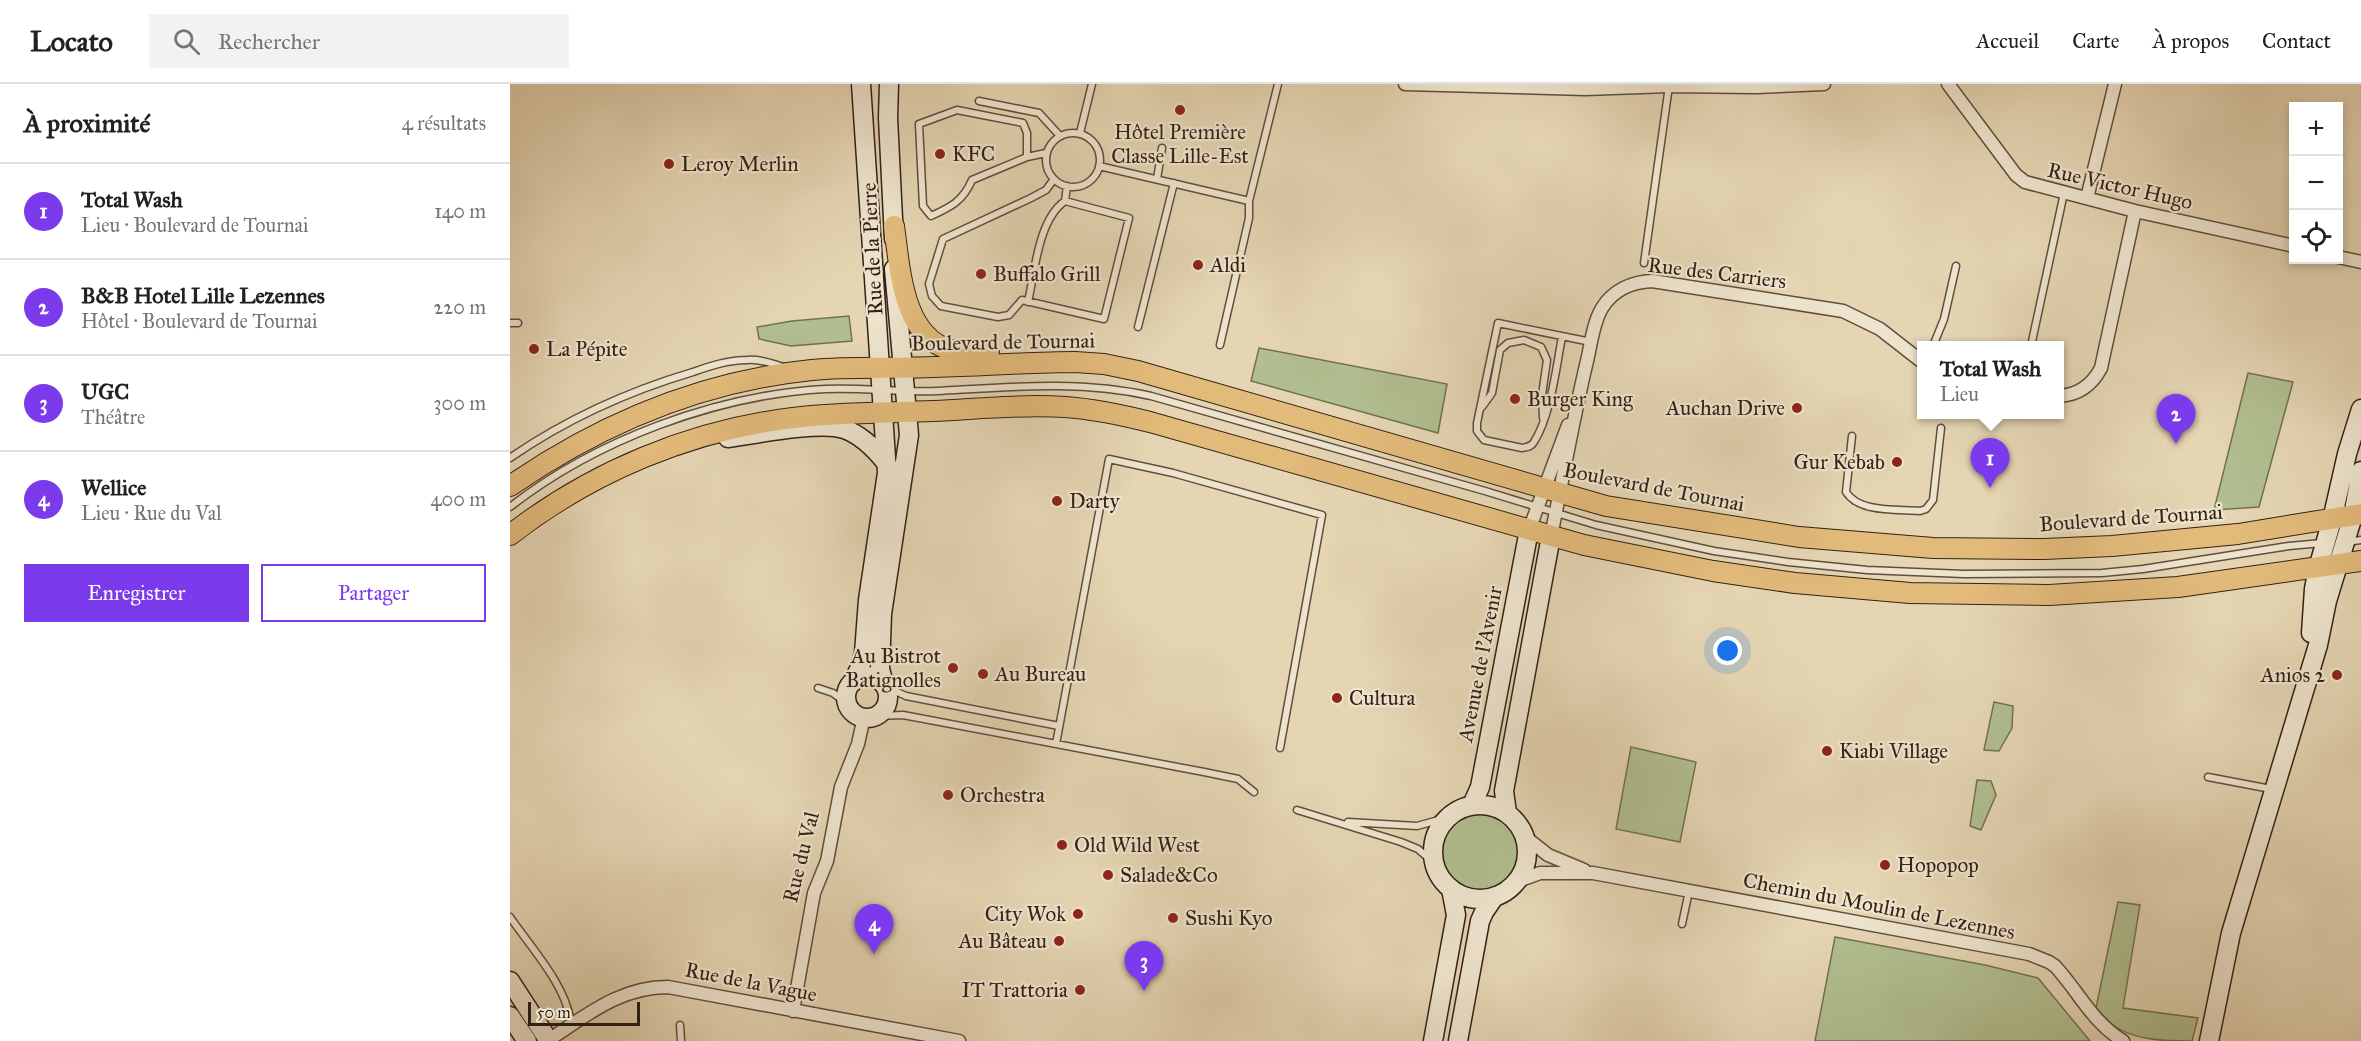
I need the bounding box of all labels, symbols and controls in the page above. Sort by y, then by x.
search box [149,14,569,68]
text: Locato [30,24,113,59]
icon: search [170,25,203,58]
text: Rechercher [218,28,320,55]
text: Accueil [1976,28,2039,54]
text: Carte [2072,28,2120,54]
text: À propos [2153,28,2229,54]
text: Contact [2262,28,2331,54]
map controls [2289,102,2343,264]
button: + [2289,102,2343,156]
marker: Hôtel Première Classe Lille-Est [1173,103,1187,117]
text: À proximité [24,107,150,139]
text: 4 résultats [402,111,486,135]
place label: Hôtel Première Classe Lille-Est [1111,119,1249,169]
place label: KFC [952,141,995,167]
marker: KFC [933,147,947,161]
place label: Leroy Merlin [681,151,799,177]
button: − [2289,156,2343,210]
marker: Leroy Merlin [662,157,676,171]
street label: Rue Victor Hugo [2045,157,2195,215]
street label: Rue de la Pierre [856,182,888,316]
text: Total Wash [81,186,183,213]
text: 1 [40,199,47,223]
text: 140 m [434,199,486,223]
button: locate [2289,210,2343,264]
text: Lieu · Boulevard de Tournai [81,213,308,237]
place label: Aldi [1209,252,1246,278]
street label: Rue des Carriers [1646,252,1788,294]
marker: Aldi [1191,258,1205,272]
place label: Buffalo Grill [993,261,1101,287]
marker: Buffalo Grill [974,267,988,281]
text: B&B Hotel Lille Lezennes [81,282,325,309]
text: 2 [39,295,48,319]
text: 220 m [434,295,486,319]
text: Hôtel · Boulevard de Tournai [81,309,317,333]
street label: Boulevard de Tournai [911,327,1095,357]
place label: La Pépite [546,336,628,362]
popup [1917,341,2064,419]
marker: La Pépite [527,342,541,356]
text: Total Wash [1940,355,2041,382]
text: UGC [81,378,129,405]
text: Lieu [1940,382,1979,406]
place label: Burger King [1527,386,1633,412]
text: 3 [40,391,48,415]
text: 300 m [434,391,486,415]
marker: Burger King [1508,392,1522,406]
pin: 2 [2156,394,2196,444]
place label: Auchan Drive [1665,395,1785,421]
marker: Auchan Drive [1790,401,1804,415]
text: Théâtre [81,405,145,429]
pin: 1 [1970,438,2010,488]
place label: Gur Kebab [1793,449,1885,475]
marker: Gur Kebab [1890,455,1904,469]
street label: Boulevard de Tournai [1561,457,1747,517]
text: Wellice [81,474,146,501]
text: 4 [38,487,49,511]
text: 400 m [430,487,486,511]
place label: Darty [1069,488,1121,514]
marker: Darty [1050,494,1064,508]
street label: Boulevard de Tournai [2038,499,2224,537]
text: Lieu · Rue du Val [81,501,222,525]
button: Enregistrer [24,564,249,622]
button: Partager [261,564,486,622]
street label: Avenue de l'Avenir [1452,584,1508,745]
your location [1713,636,1742,665]
place label: Au Bistrot Batignolles [846,643,942,693]
marker: Au Bistrot Batignolles [946,661,960,675]
place label: Au Bureau [994,661,1086,687]
place label: Anios 2 [2260,662,2326,688]
marker: Au Bureau [976,667,990,681]
marker: Anios 2 [2330,668,2344,682]
place label: Cultura [1349,685,1416,711]
marker: Cultura [1330,691,1344,705]
place label: Kiabi Village [1839,738,1948,764]
marker: Kiabi Village [1820,744,1834,758]
place label: Orchestra [960,782,1045,808]
marker: Orchestra [941,788,955,802]
street label: Rue du Val [777,809,825,905]
place label: Old Wild West [1074,832,1201,858]
marker: Old Wild West [1055,838,1069,852]
place label: Hopopop [1897,852,1979,878]
marker: Hopopop [1878,858,1892,872]
place label: Salade&Co [1120,862,1218,888]
street label: Chemin du Moulin de Lezennes [1741,867,2017,945]
marker: Salade&Co [1101,868,1115,882]
place label: City Wok [985,901,1066,927]
pin: 4 [854,904,894,954]
place label: Sushi Kyo [1185,905,1273,931]
marker: City Wok [1071,907,1085,921]
marker: Sushi Kyo [1166,911,1180,925]
place label: Au Bâteau [957,928,1047,954]
marker: Au Bâteau [1052,934,1066,948]
pin: 3 [1124,942,1164,991]
street label: Rue de la Vague [683,956,819,1008]
place label: IT Trattoria [961,977,1068,1003]
marker: IT Trattoria [1073,983,1087,997]
scale bar [528,999,640,1026]
text: 50 m [537,1003,571,1022]

